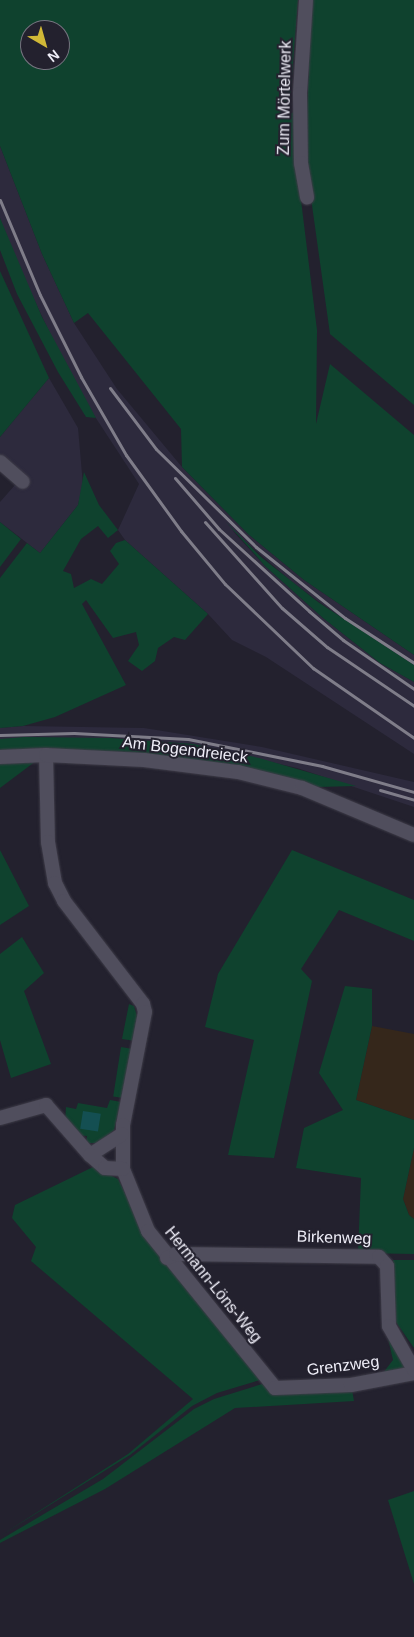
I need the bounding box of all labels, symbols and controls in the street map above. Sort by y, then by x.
north arrow [20,20,70,70]
street label: Zum Mörtelwerk [274,41,296,155]
text: N [45,47,63,65]
street label: Am Bogendreieck [121,733,249,767]
street label: Hermann-Löns-Weg [160,1223,266,1347]
street label: Birkenweg [296,1227,372,1249]
street label: Grenzweg [306,1352,380,1380]

